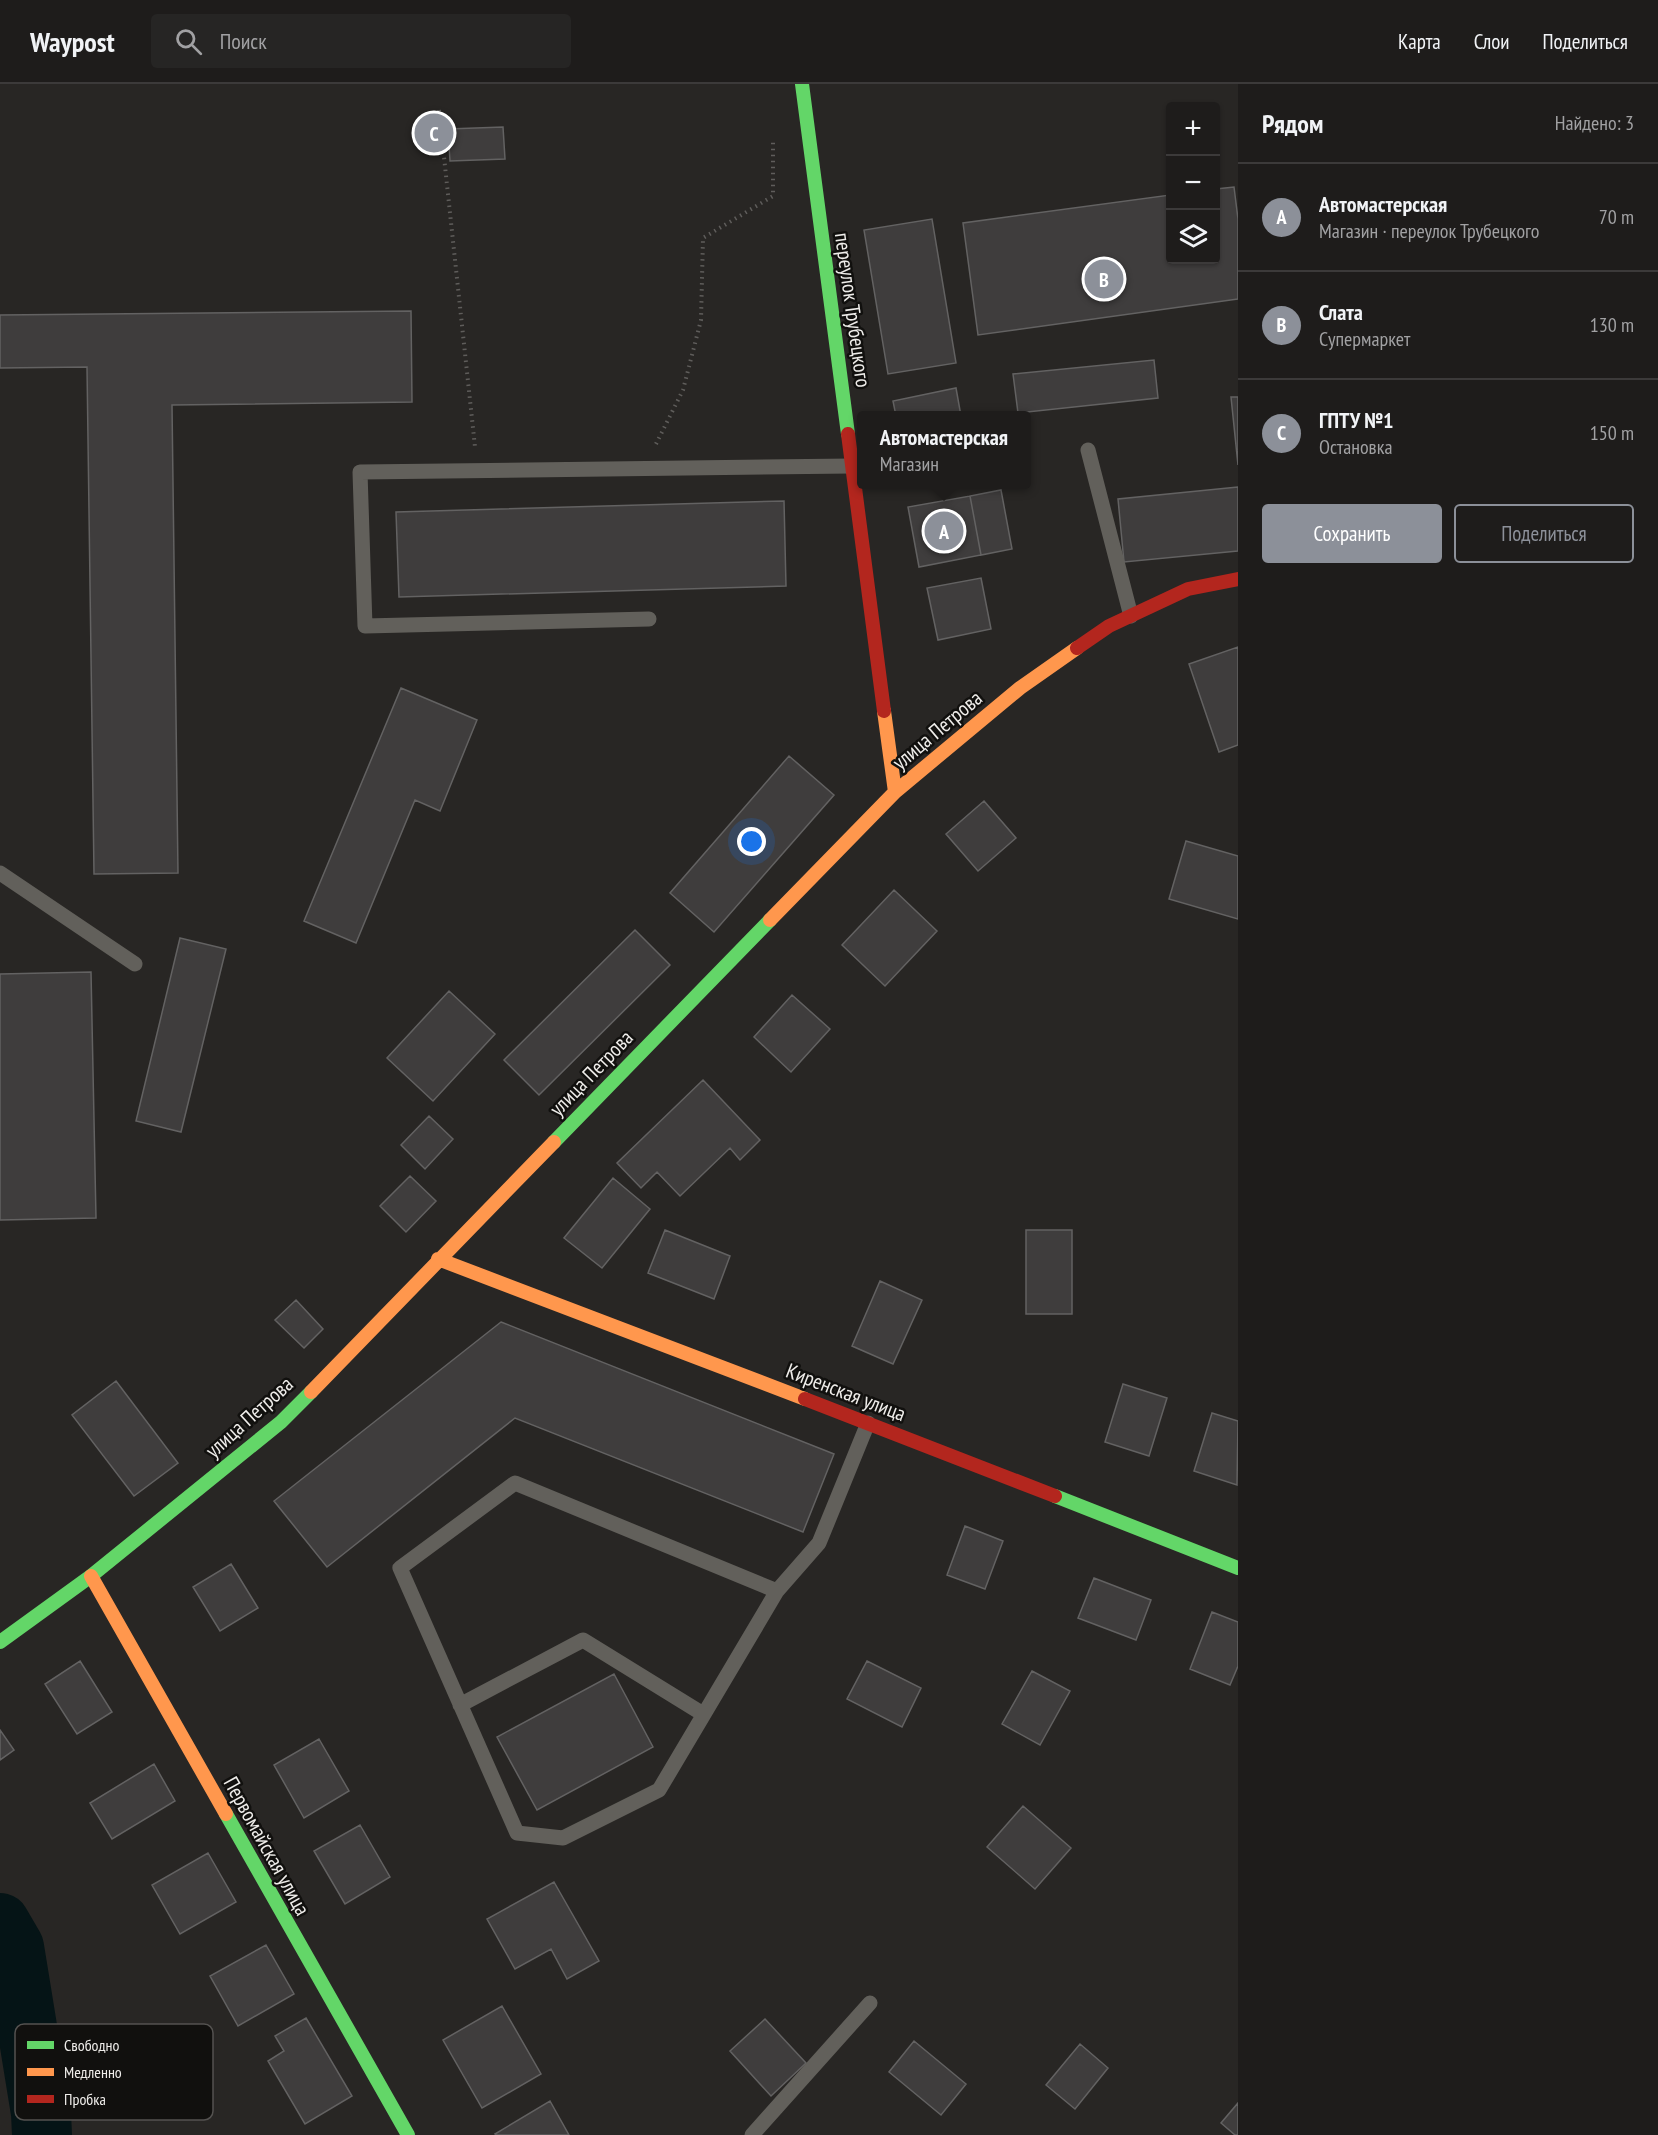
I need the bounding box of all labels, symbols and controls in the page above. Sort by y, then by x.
search box [151,14,571,68]
text: Waypost [30,23,115,60]
icon: search [172,25,205,58]
text: Поиск [220,27,267,55]
text: Карта [1398,28,1441,55]
text: Слои [1474,28,1509,55]
text: Поделиться [1542,28,1628,55]
map controls [1166,102,1220,264]
button: + [1166,102,1220,156]
text: Рядом [1262,107,1323,140]
pin: C [414,110,454,156]
text: Найдено: 3 [1555,110,1634,136]
button: − [1166,156,1220,210]
text: Автомастерская [1319,190,1447,218]
text: A [1276,204,1287,230]
text: 70 m [1599,204,1634,230]
button: layers [1166,210,1220,264]
text: Магазин · переулок Трубецкого [1319,218,1539,244]
street label: переулок Трубецкого [829,231,877,389]
pin: B [1084,256,1124,302]
text: Слата [1319,298,1363,326]
text: B [1277,312,1286,338]
text: 130 m [1590,312,1634,338]
text: Супермаркет [1319,326,1410,352]
text: ГПТУ №1 [1319,406,1394,434]
popup [857,411,1031,489]
text: C [1277,420,1286,446]
text: 150 m [1590,420,1634,446]
text: Автомастерская [880,423,1008,451]
text: Остановка [1319,434,1392,460]
text: Магазин [880,451,939,477]
button: Сохранить [1262,504,1442,563]
button: Поделиться [1454,504,1634,563]
pin: A [924,508,964,554]
street label: улица Петрова [887,685,987,775]
your location [737,827,766,856]
street label: улица Петрова [543,1024,639,1122]
street label: Киренская улица [782,1357,910,1427]
street label: улица Петрова [199,1370,299,1464]
street label: Первомайская улица [218,1772,316,1920]
legend [15,2024,213,2120]
text: Свободно [64,2035,119,2055]
text: Медленно [64,2062,122,2082]
text: Пробка [64,2089,106,2109]

